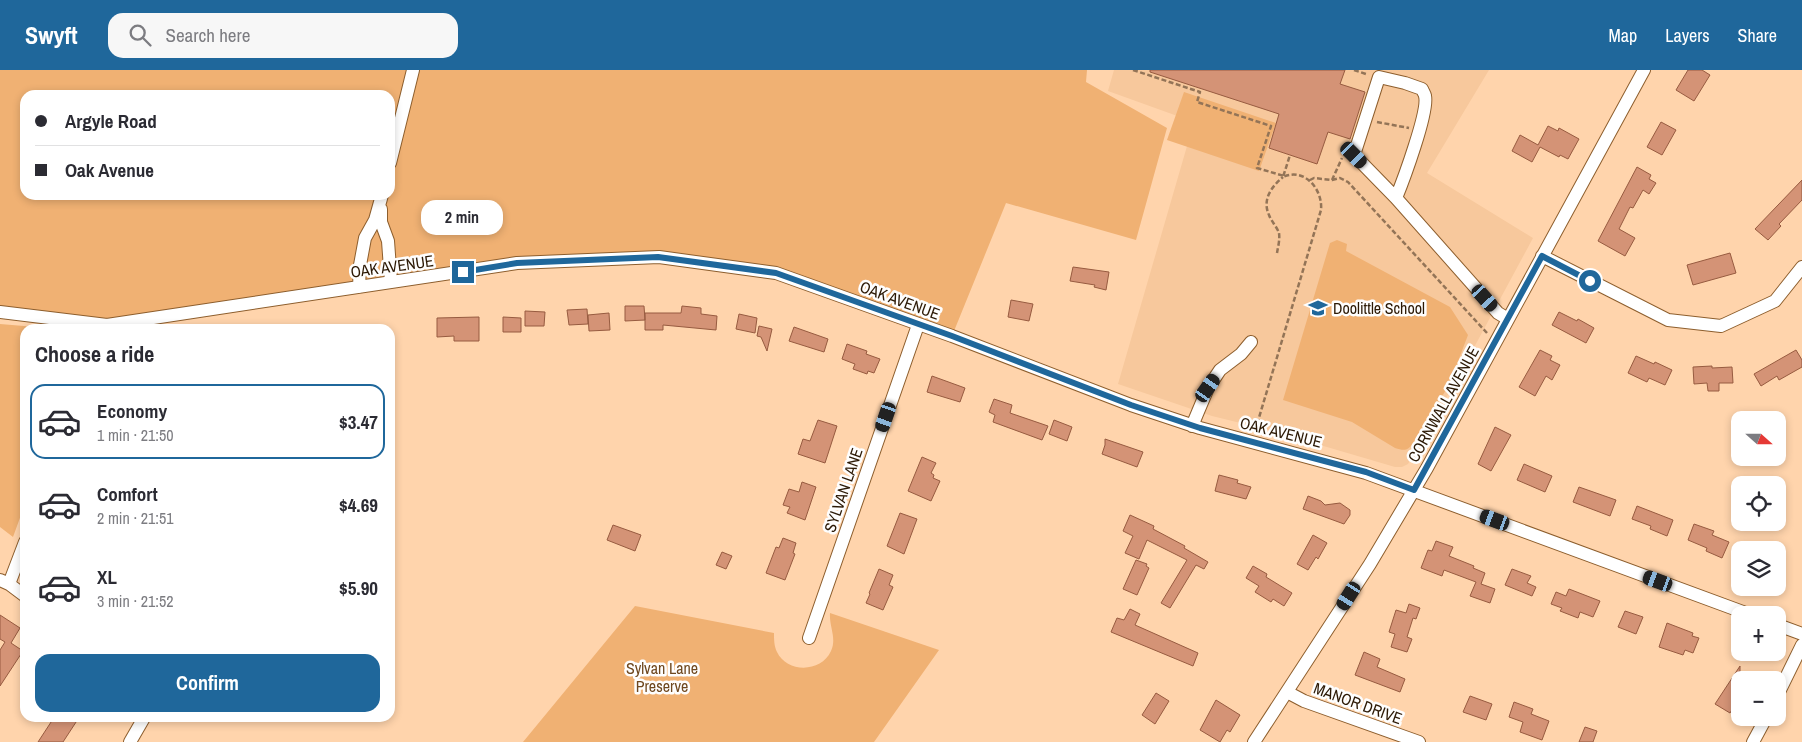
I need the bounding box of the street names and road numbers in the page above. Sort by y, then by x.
street label: OAK AVENUE [349,249,435,283]
street label: OAK AVENUE [857,275,943,325]
street label: CORNWALL AVENUE [1402,342,1484,466]
street label: OAK AVENUE [1238,411,1324,453]
street label: SYLVAN LANE [818,445,868,535]
street label: MANOR DRIVE [1311,677,1405,729]

